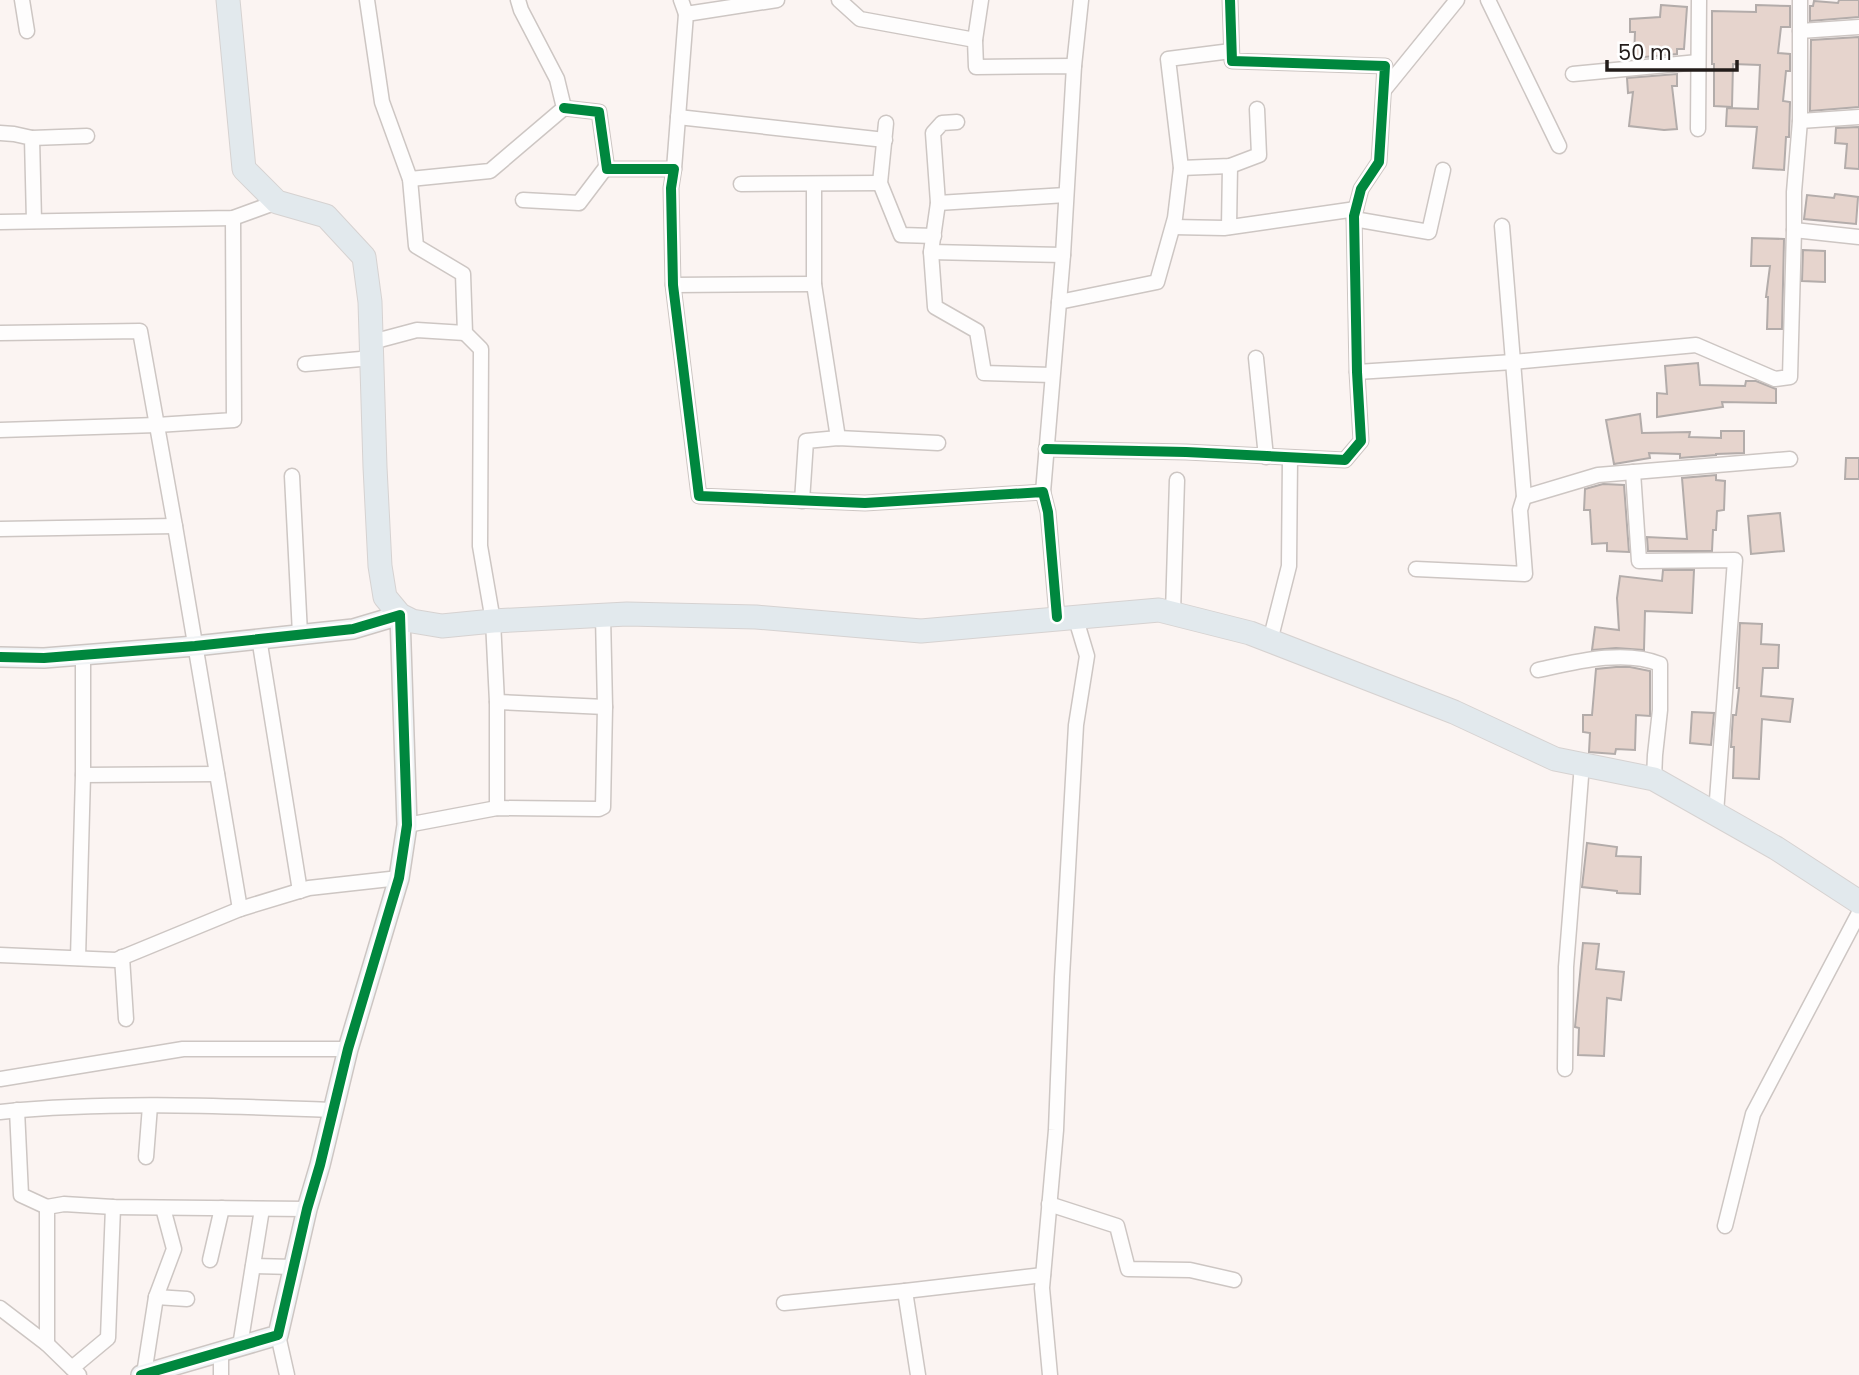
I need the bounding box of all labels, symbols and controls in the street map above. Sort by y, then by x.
scale bar [1607,28,1736,72]
text: 50 m [1618,38,1672,67]

